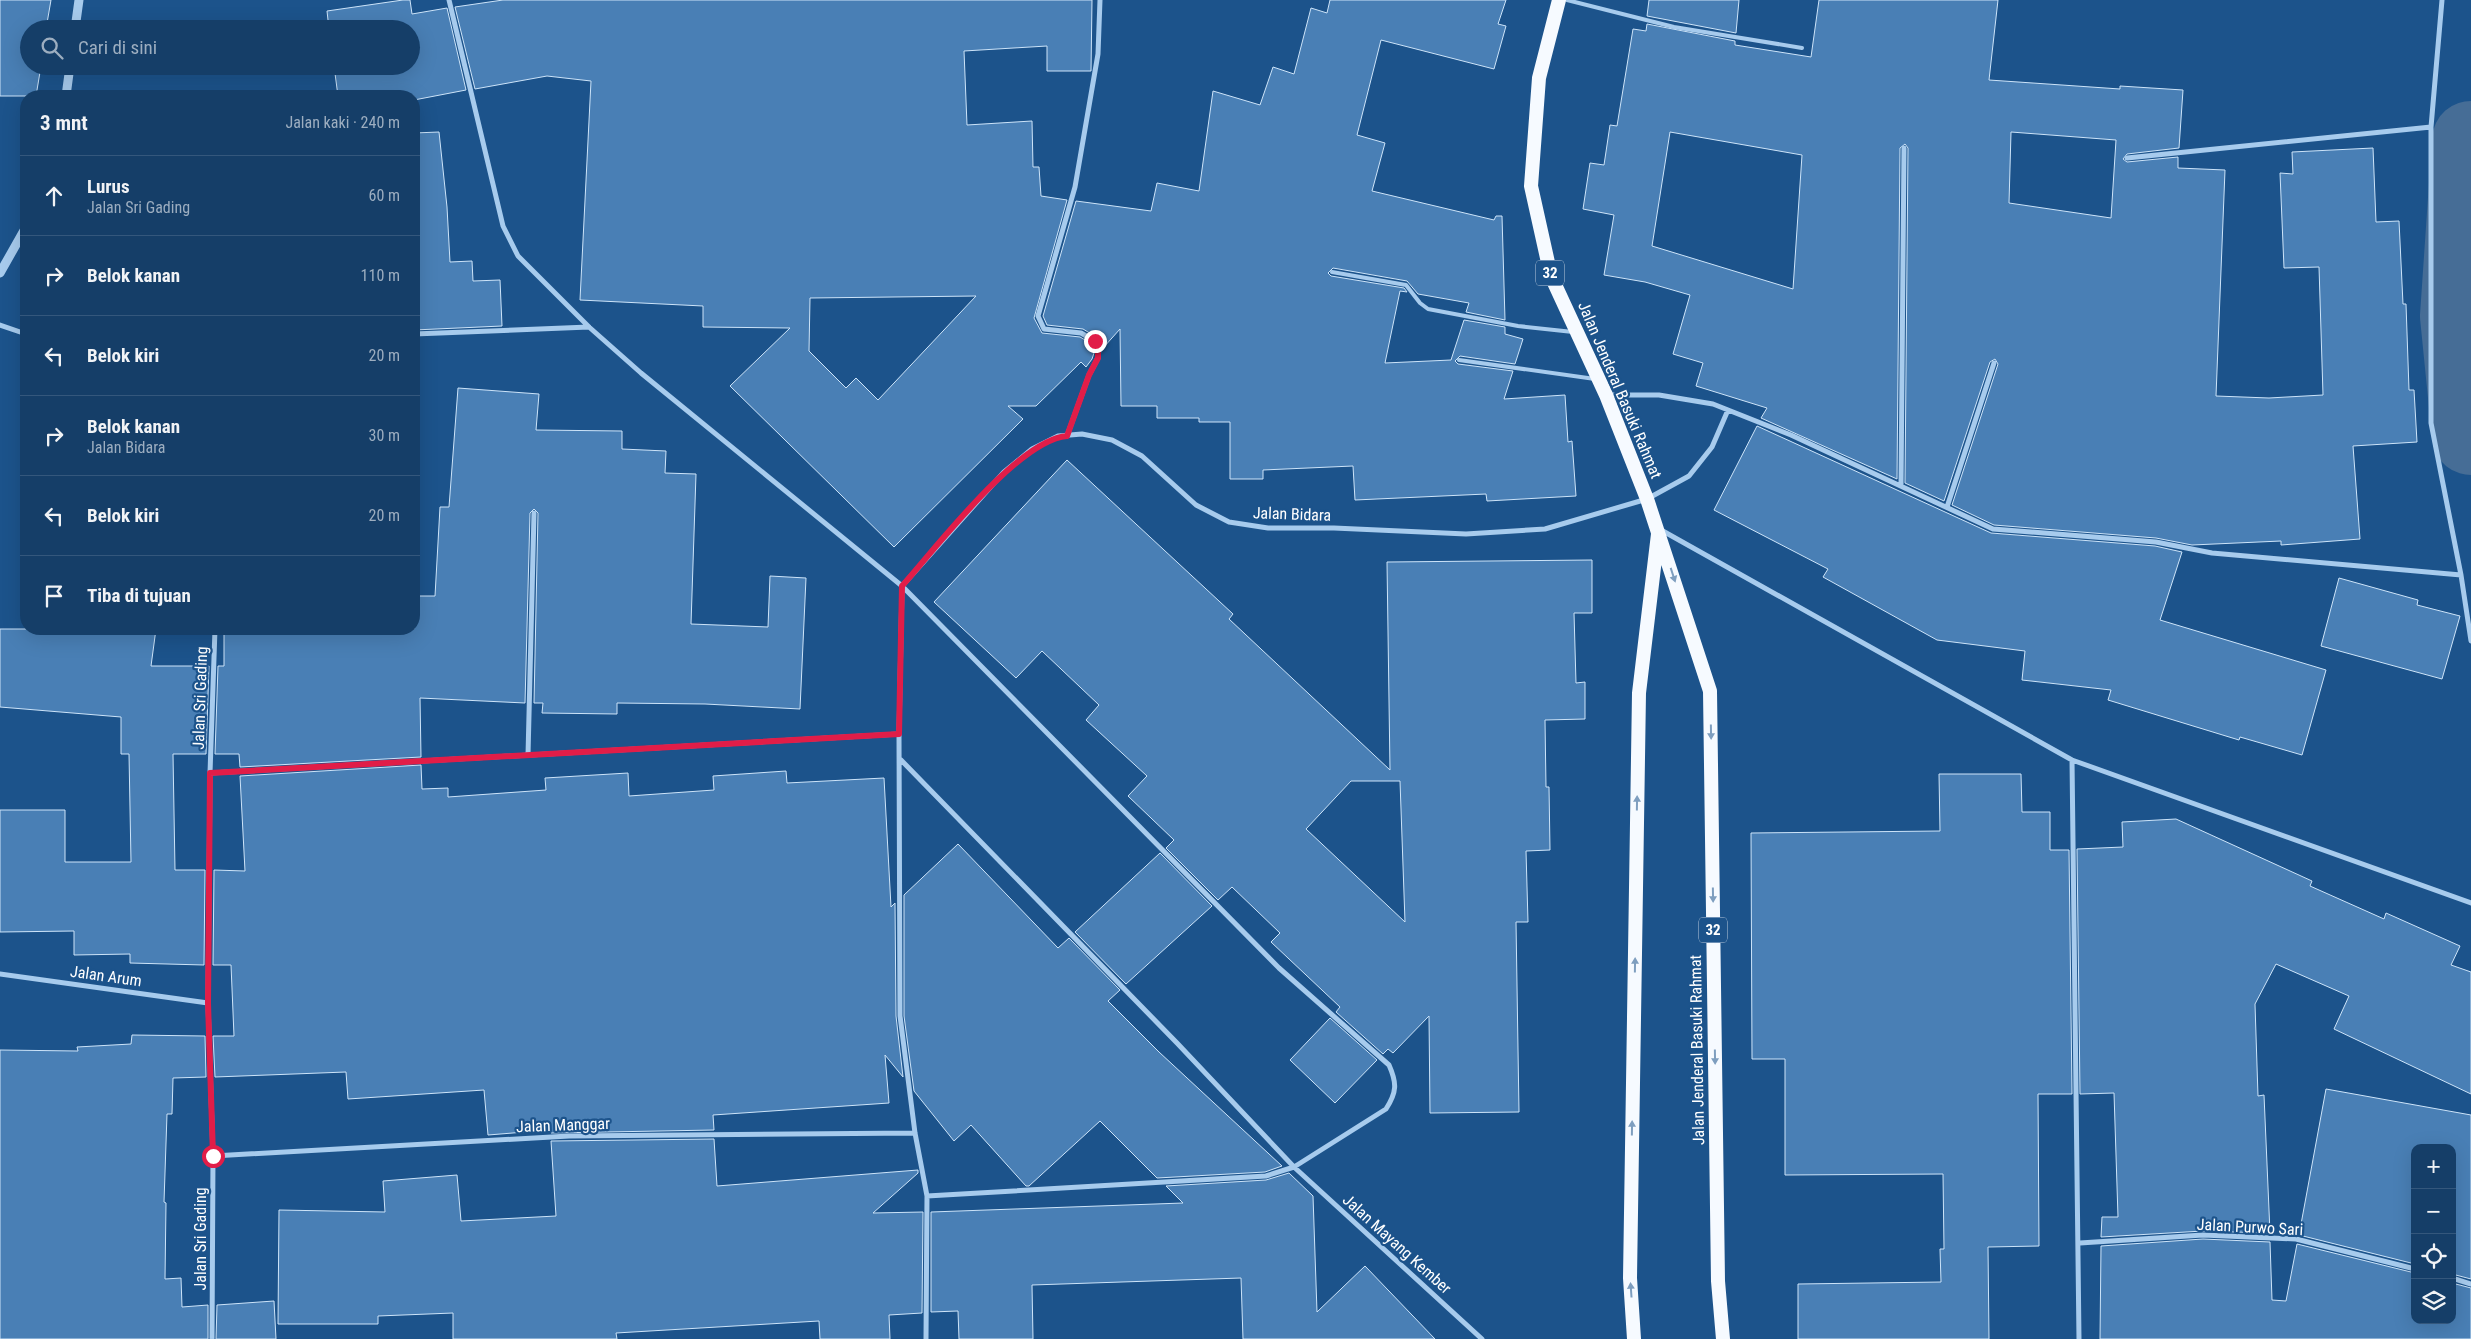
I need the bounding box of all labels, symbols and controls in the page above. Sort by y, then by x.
search box [20,20,420,75]
icon: search [38,34,66,62]
text: Cari di sini [78,36,157,59]
text: 3 mnt [40,111,88,135]
text: Jalan kaki · 240 m [285,113,400,132]
text: Lurus [87,175,130,198]
icon: ahead [40,182,68,210]
text: 60 m [368,186,400,205]
text: Jalan Sri Gading [87,198,190,217]
road number: 32 [1536,260,1564,286]
icon: right [40,262,68,290]
text: Belok kanan [87,264,180,287]
text: 110 m [361,266,400,285]
street label: Jalan Jenderal Basuki Rahmat [1574,299,1666,482]
route end [1084,330,1107,353]
icon: left [40,342,68,370]
text: Belok kiri [87,344,159,367]
text: 20 m [368,346,400,365]
text: Belok kanan [87,415,180,438]
icon: right [40,422,68,450]
text: 30 m [368,426,400,445]
text: Jalan Bidara [87,438,165,457]
icon: left [40,502,68,530]
street label: Jalan Bidara [1252,503,1332,525]
text: Belok kiri [87,504,159,527]
text: 20 m [368,506,400,525]
one-way arrow [1670,568,1678,583]
icon: arrive [40,582,68,610]
text: Tiba di tujuan [87,584,191,607]
street label: Jalan Sri Gading [189,646,211,750]
one-way arrow [1707,724,1715,740]
one-way arrow [1633,795,1641,811]
one-way arrow [1709,887,1717,903]
road number: 32 [1699,918,1727,942]
street label: Jalan Jenderal Basuki Rahmat [1686,954,1708,1145]
one-way arrow [1631,957,1639,973]
street label: Jalan Arum [69,962,143,990]
one-way arrow [1711,1049,1719,1065]
street label: Jalan Manggar [516,1114,610,1136]
one-way arrow [1628,1120,1636,1136]
map controls [2411,1144,2456,1324]
button: + [2411,1144,2456,1189]
route start [202,1145,225,1168]
street label: Jalan Sri Gading [191,1187,210,1291]
button: − [2411,1189,2456,1234]
street label: Jalan Mayang Kember [1339,1190,1455,1298]
street label: Jalan Purwo Sari [2196,1215,2304,1239]
button: locate [2411,1234,2456,1279]
button: layers [2411,1279,2456,1324]
one-way arrow [1626,1282,1634,1298]

